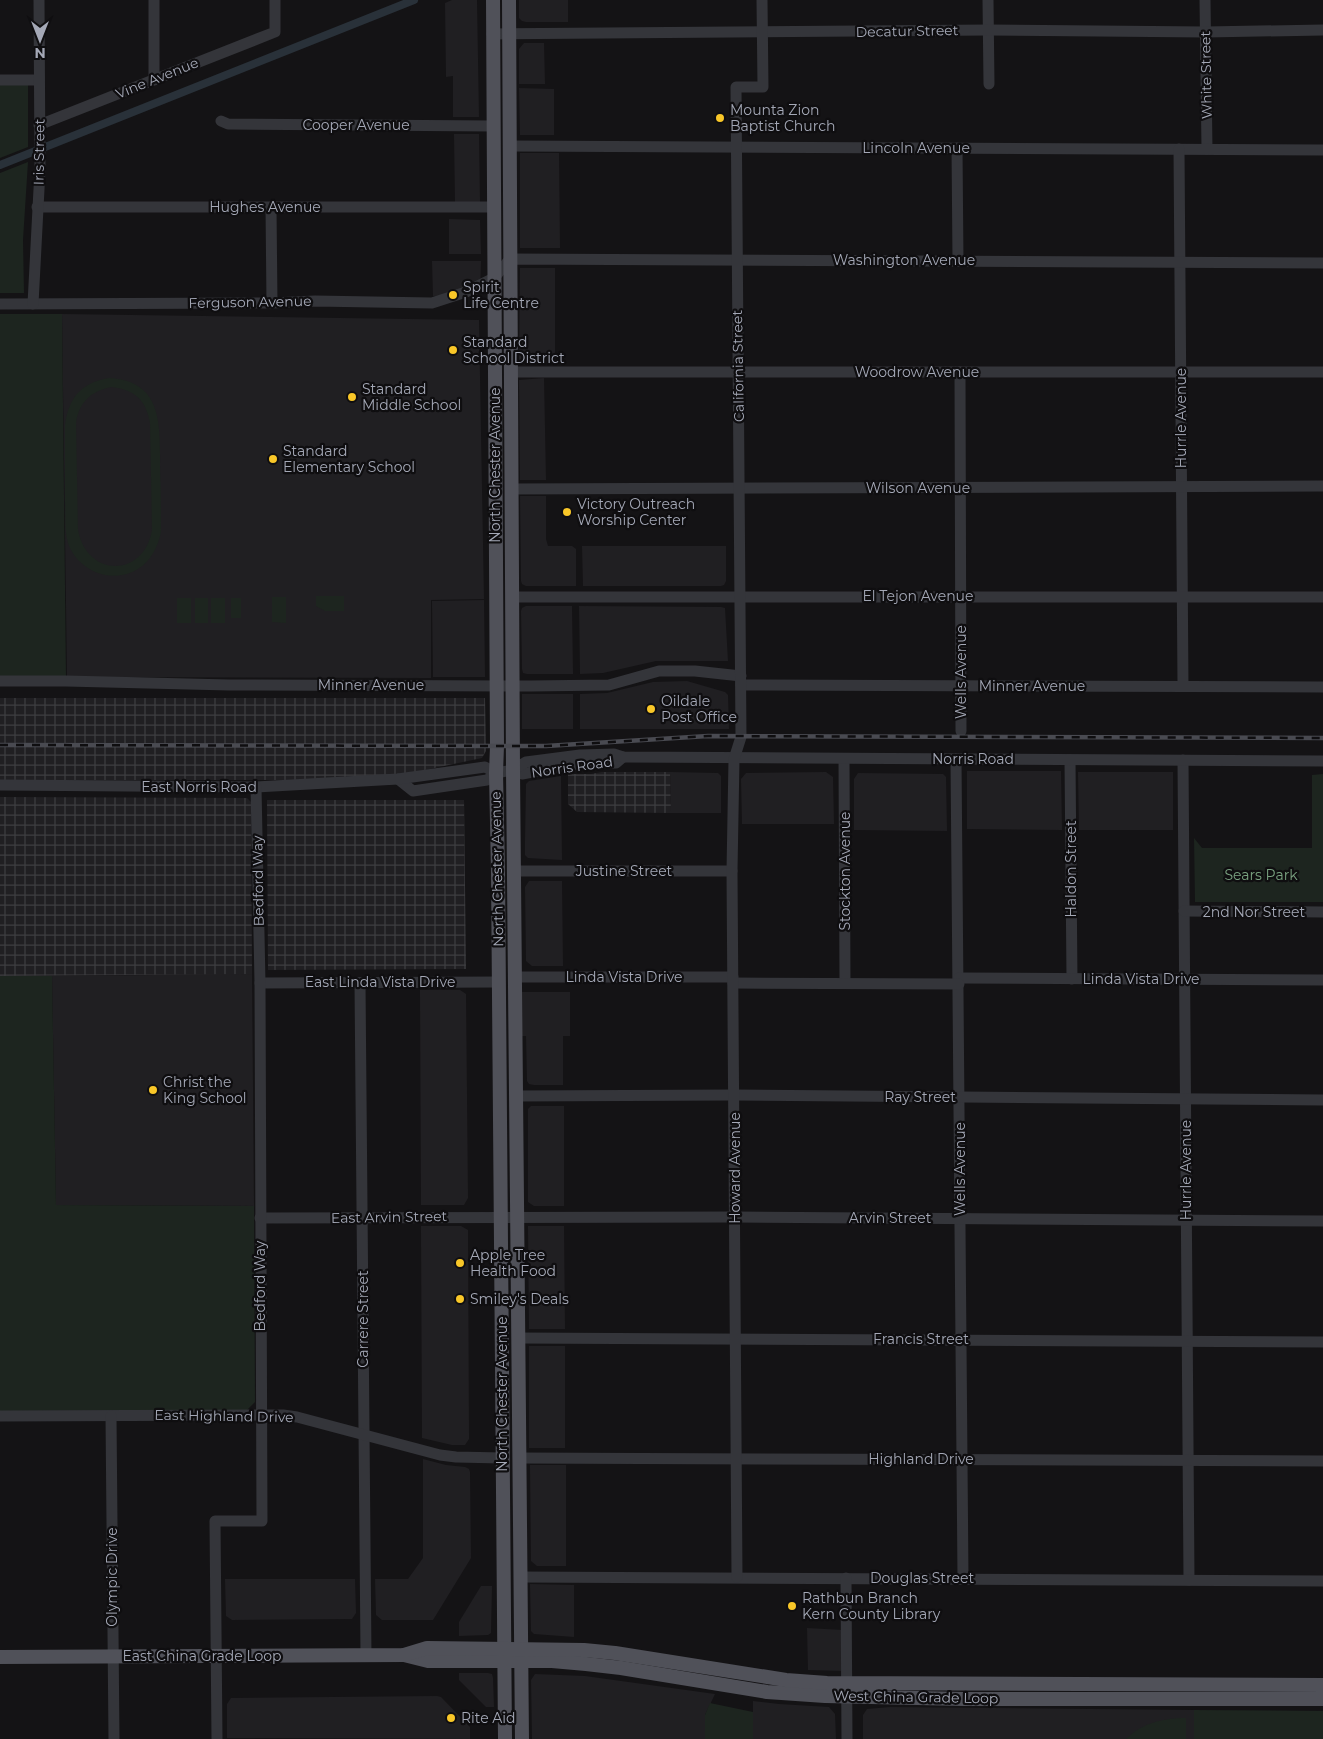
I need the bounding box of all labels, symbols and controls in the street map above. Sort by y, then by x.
north arrow [15,15,65,65]
street label: Decatur Street [855,21,959,41]
street label: White Street [1196,30,1216,119]
text: N [34,44,46,62]
street label: Vine Avenue [113,53,201,103]
place label: Mounta Zion Baptist Church [730,101,835,135]
marker: Mounta Zion Baptist Church [714,112,726,124]
street label: Cooper Avenue [302,116,410,134]
street label: Iris Street [29,118,49,185]
street label: Lincoln Avenue [862,139,970,157]
street label: Hughes Avenue [209,198,321,216]
street label: Washington Avenue [833,251,975,269]
place label: Spirit Life Centre [463,278,539,312]
marker: Spirit Life Centre [447,289,459,301]
street label: Ferguson Avenue [188,292,312,312]
street label: California Street [728,310,748,422]
place label: Standard School District [463,333,565,367]
marker: Standard School District [447,344,459,356]
street label: Woodrow Avenue [855,363,979,381]
street label: Hurrle Avenue [1172,368,1190,468]
place label: Standard Middle School [362,380,461,414]
street label: North Chester Avenue [486,387,504,543]
marker: Standard Middle School [346,391,358,403]
place label: Standard Elementary School [283,442,415,476]
marker: Standard Elementary School [267,453,279,465]
street label: Wilson Avenue [866,479,970,497]
place label: Victory Outreach Worship Center [577,495,695,529]
marker: Victory Outreach Worship Center [561,506,573,518]
street label: El Tejon Avenue [862,587,974,605]
street label: Wells Avenue [952,625,970,719]
street label: Minner Avenue [318,676,424,694]
street label: Minner Avenue [979,677,1085,695]
place label: Oildale Post Office [661,692,737,726]
marker: Oildale Post Office [645,703,657,715]
street label: Norris Road [932,750,1014,768]
street label: Norris Road [530,752,614,782]
street label: East Norris Road [141,778,257,796]
street label: North Chester Avenue [487,791,507,947]
street label: Stockton Avenue [836,811,854,931]
street label: Haldon Street [1062,820,1080,918]
street label: Bedford Way [248,835,268,927]
street label: Justine Street [575,862,673,880]
park label: Sears Park [1224,866,1298,884]
street label: 2nd Nor Street [1203,903,1305,921]
street label: Linda Vista Drive [565,968,683,986]
street label: Linda Vista Drive [1082,970,1200,988]
street label: East Linda Vista Drive [305,973,455,991]
place label: Christ the King School [163,1073,247,1107]
marker: Christ the King School [147,1084,159,1096]
street label: Ray Street [884,1088,956,1106]
street label: Howard Avenue [726,1112,744,1224]
street label: Hurrle Avenue [1177,1120,1195,1220]
street label: Wells Avenue [951,1122,969,1216]
street label: East Arvin Street [331,1207,448,1227]
street label: Arvin Street [849,1209,932,1227]
street label: Bedford Way [251,1240,269,1331]
place label: Apple Tree Health Food [470,1246,556,1280]
marker: Apple Tree Health Food [454,1257,466,1269]
street label: Carrere Street [354,1270,372,1368]
place label: Smiley's Deals [470,1290,569,1308]
marker: Smiley's Deals [454,1293,466,1305]
street label: North Chester Avenue [493,1316,511,1472]
street label: Francis Street [873,1330,969,1348]
street label: East Highland Drive [154,1406,294,1426]
street label: Highland Drive [868,1450,974,1468]
street label: Olympic Drive [103,1527,121,1627]
street label: Douglas Street [870,1569,974,1587]
place label: Rathbun Branch Kern County Library [802,1589,941,1623]
marker: Rathbun Branch Kern County Library [786,1600,798,1612]
street label: East China Grade Loop [122,1647,282,1665]
street label: West China Grade Loop [833,1687,999,1707]
place label: Rite Aid [461,1709,516,1727]
marker: Rite Aid [445,1712,457,1724]

